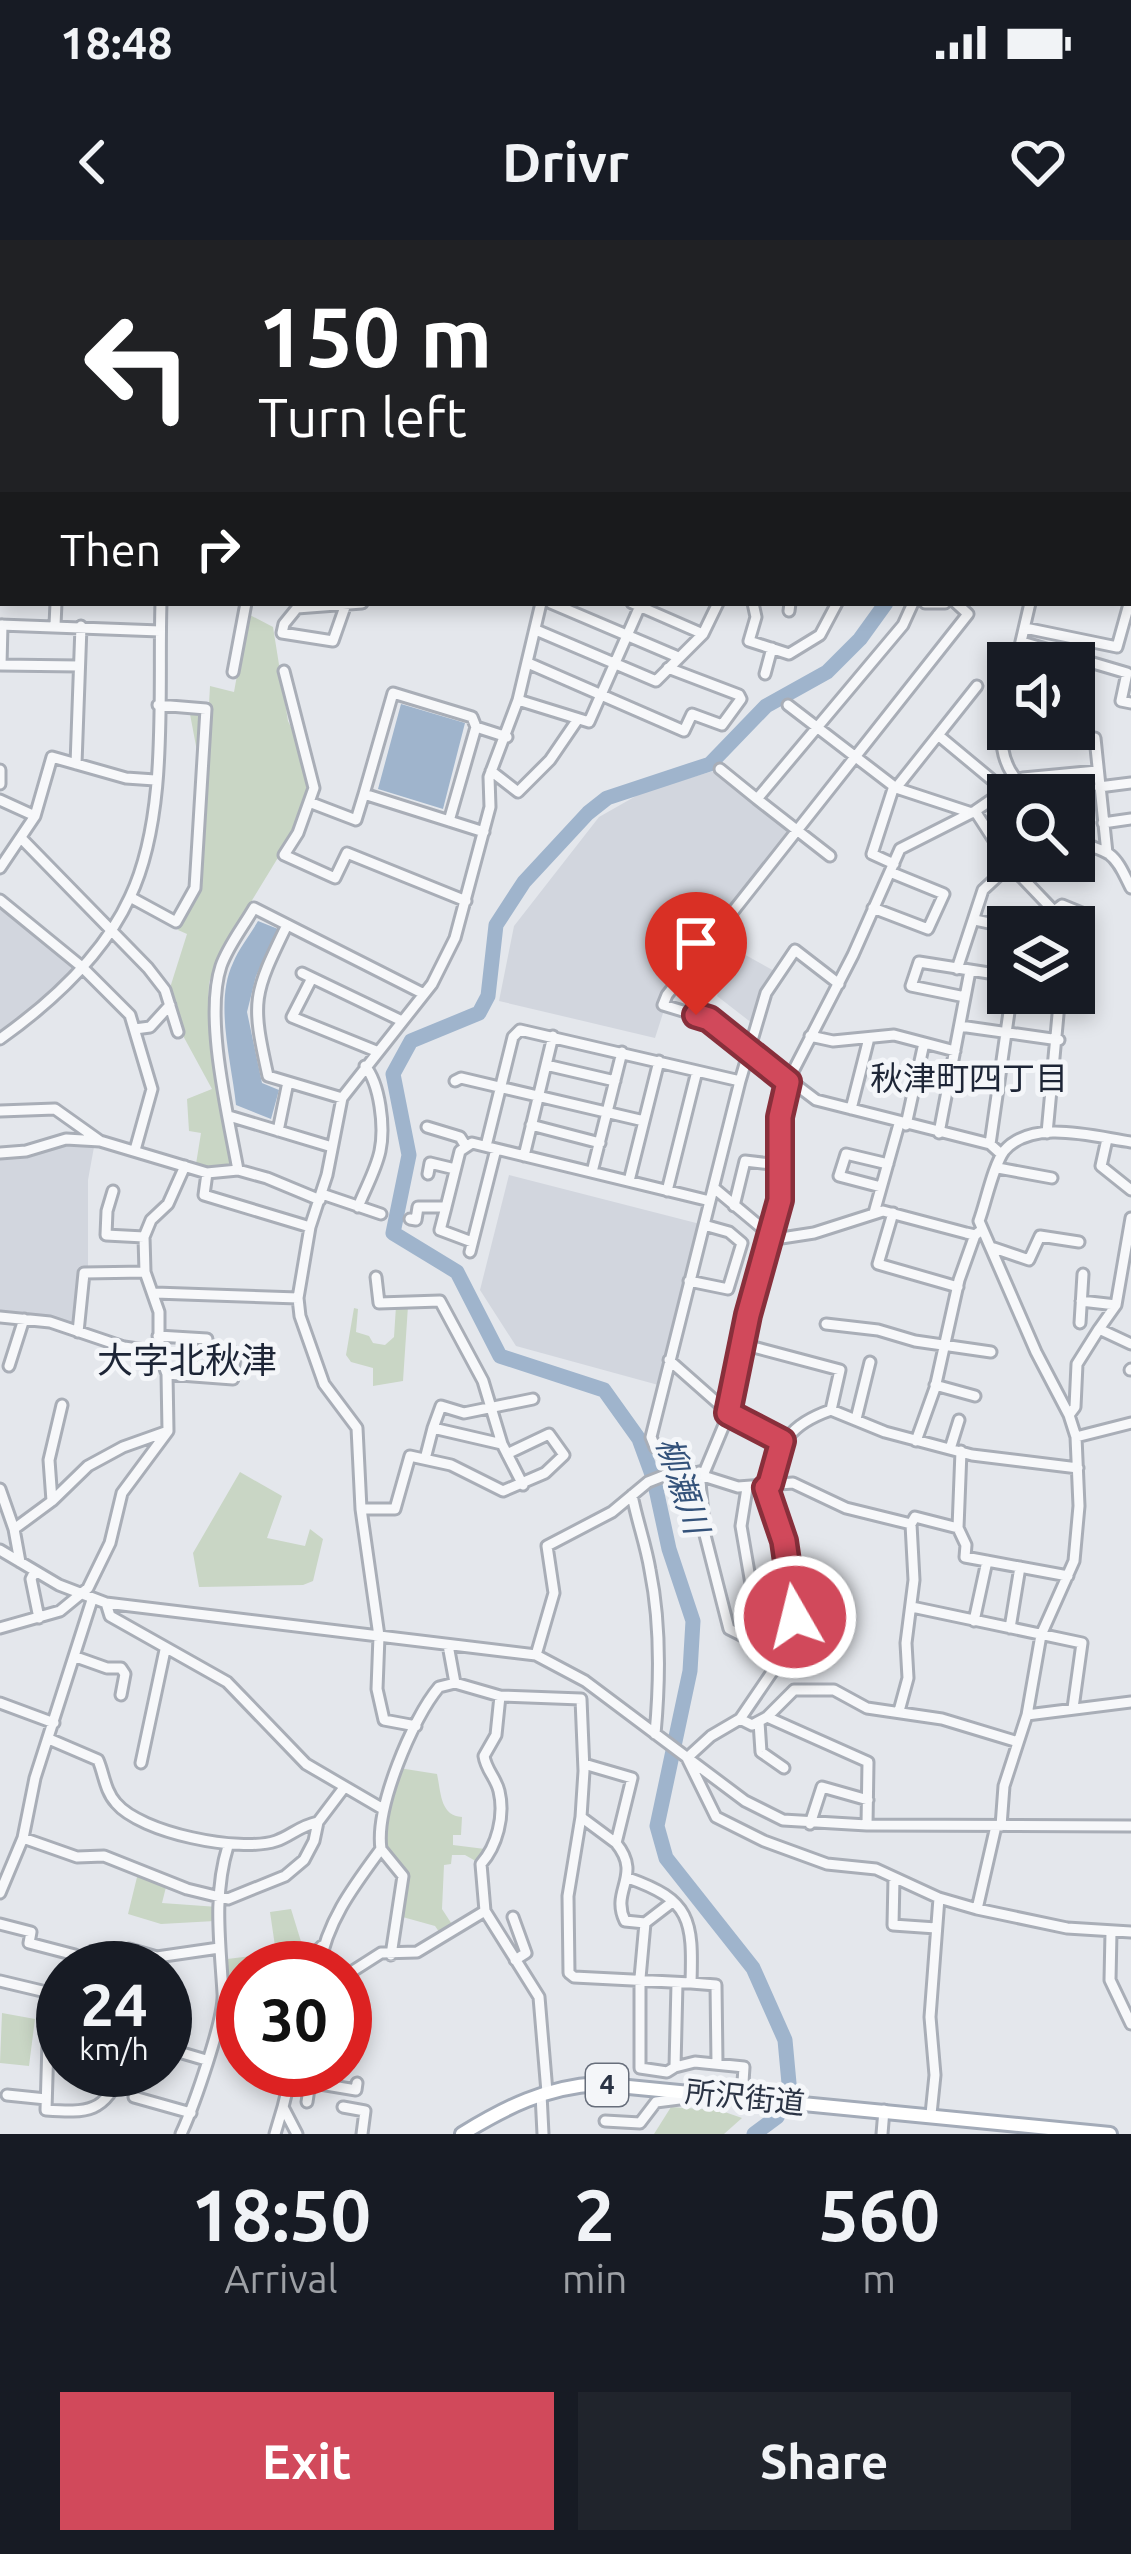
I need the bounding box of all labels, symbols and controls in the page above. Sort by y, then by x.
text: 18:48 [60,17,173,68]
icon: back [60,129,126,195]
icon: heart [1005,129,1071,195]
text: Drivr [502,132,629,192]
icon: left [60,288,216,444]
text: 150 m [258,289,492,383]
text: Turn left [258,387,467,447]
icon: right [185,516,251,582]
text: Then [60,524,161,575]
map controls [987,642,1095,1014]
button: sound [987,642,1095,750]
button: search [987,774,1095,882]
pin [645,892,747,1015]
button: layers [987,906,1095,1014]
icon: arrive [663,910,729,976]
district label: 秋津町四丁目 [870,1059,1068,1096]
district label: 大字北秋津 [97,1339,277,1380]
water label: 柳瀬川 [651,1432,717,1540]
position arrow [732,1554,858,1680]
speed limit sign: 30 [216,1941,372,2097]
text: 24 [80,1970,148,2037]
text: km/h [79,2032,149,2066]
road number: 4 [586,2064,628,2106]
street label: 所沢街道 [684,2074,807,2120]
text: 18:50 [191,2174,371,2255]
text: 2 [574,2174,615,2255]
text: 560 [818,2174,940,2255]
text: Arrival [224,2257,338,2300]
text: min [562,2257,627,2300]
text: m [862,2257,896,2300]
button: Exit [60,2392,554,2530]
button: Share [578,2392,1071,2530]

